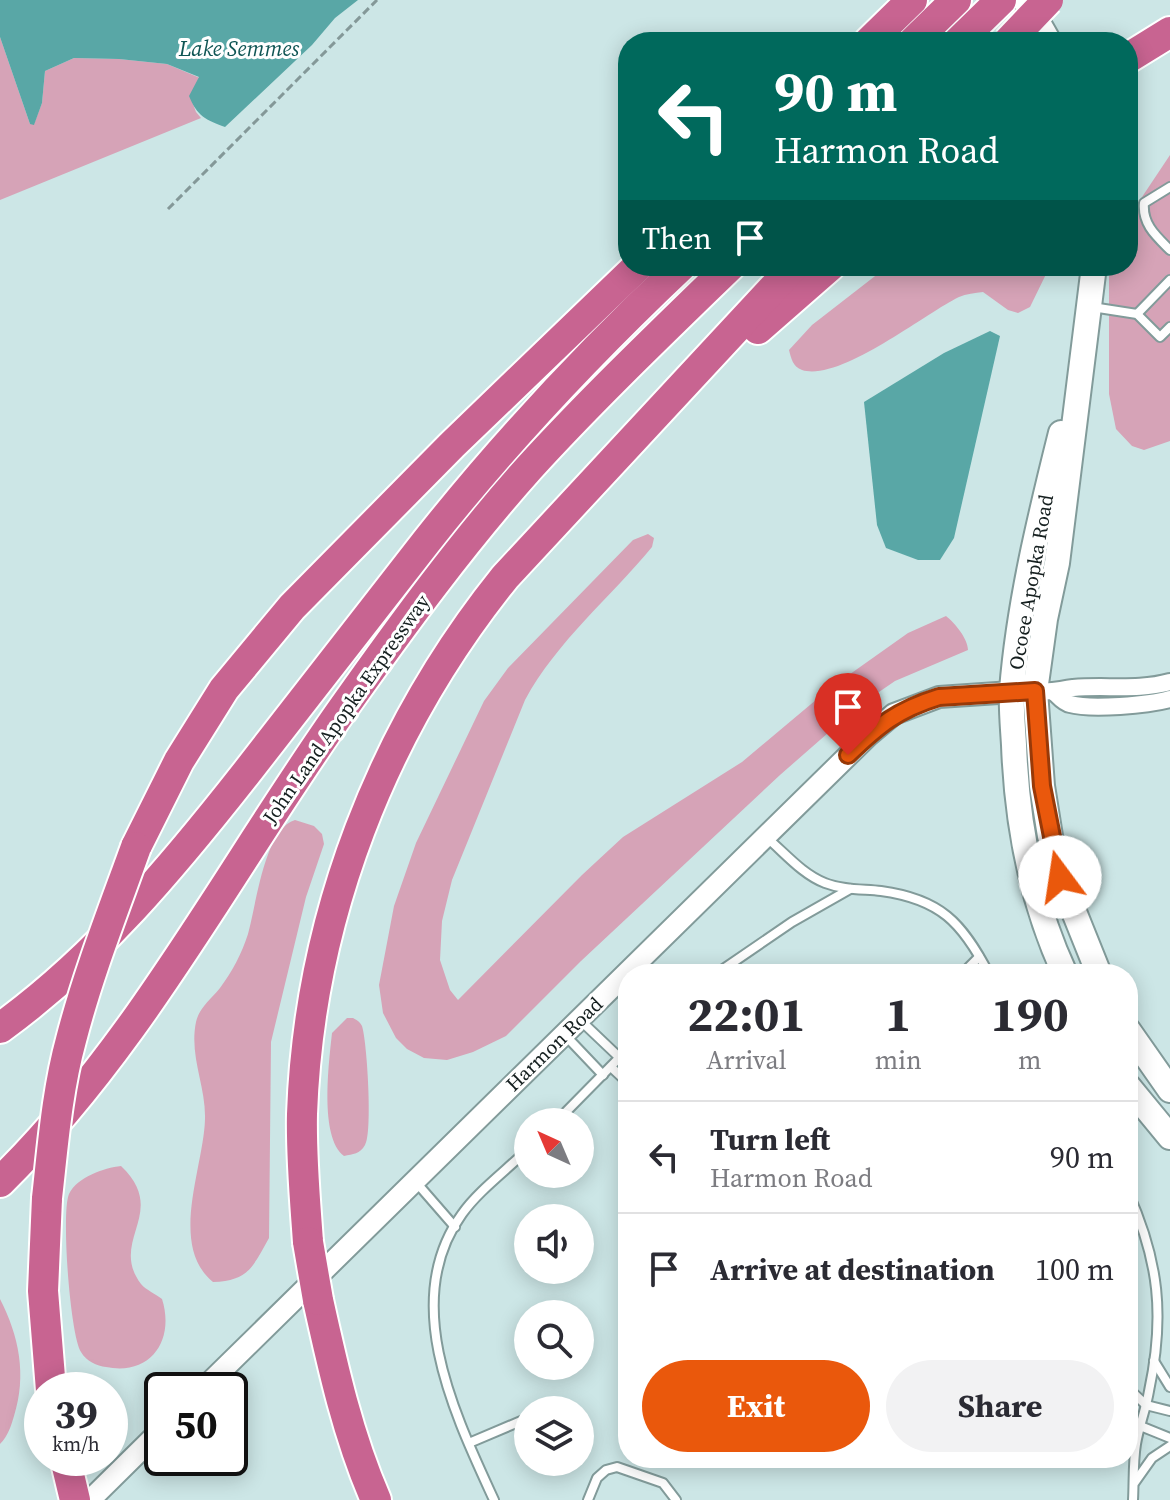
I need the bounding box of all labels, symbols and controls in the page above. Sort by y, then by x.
water label: Lake Semmes [178,33,299,63]
text: 90 m [774,53,897,130]
icon: left [642,64,746,168]
text: Harmon Road [774,126,999,175]
icon: arrive [728,216,772,260]
text: Then [642,218,712,259]
street label: Ocoee Apopka Road [1002,491,1060,672]
street label: John Land Apopka Expressway [255,588,436,830]
pin [814,673,882,755]
icon: arrive [826,685,870,729]
position arrow [1018,835,1102,919]
text: 22:01 [687,981,806,1047]
text: 1 [885,981,911,1047]
text: 190 [991,981,1069,1047]
street label: Harmon Road [499,990,609,1097]
text: Arrival [706,1042,787,1078]
text: min [875,1042,922,1078]
text: m [1018,1042,1042,1078]
north arrow [514,1108,594,1188]
map controls [514,1108,594,1476]
text: Turn left [710,1119,830,1160]
icon: left [642,1135,686,1179]
text: 90 m [1050,1137,1114,1178]
text: Harmon Road [710,1160,873,1196]
button: sound [514,1204,594,1284]
icon: arrive [642,1247,686,1291]
text: Arrive at destination [710,1249,995,1290]
text: 100 m [1035,1249,1114,1290]
button: search [514,1300,594,1380]
button: Exit [642,1360,870,1452]
button: Share [886,1360,1114,1452]
speed limit sign: 50 [144,1372,248,1476]
text: 39 [54,1387,98,1441]
button: layers [514,1396,594,1476]
text: km/h [52,1430,100,1458]

